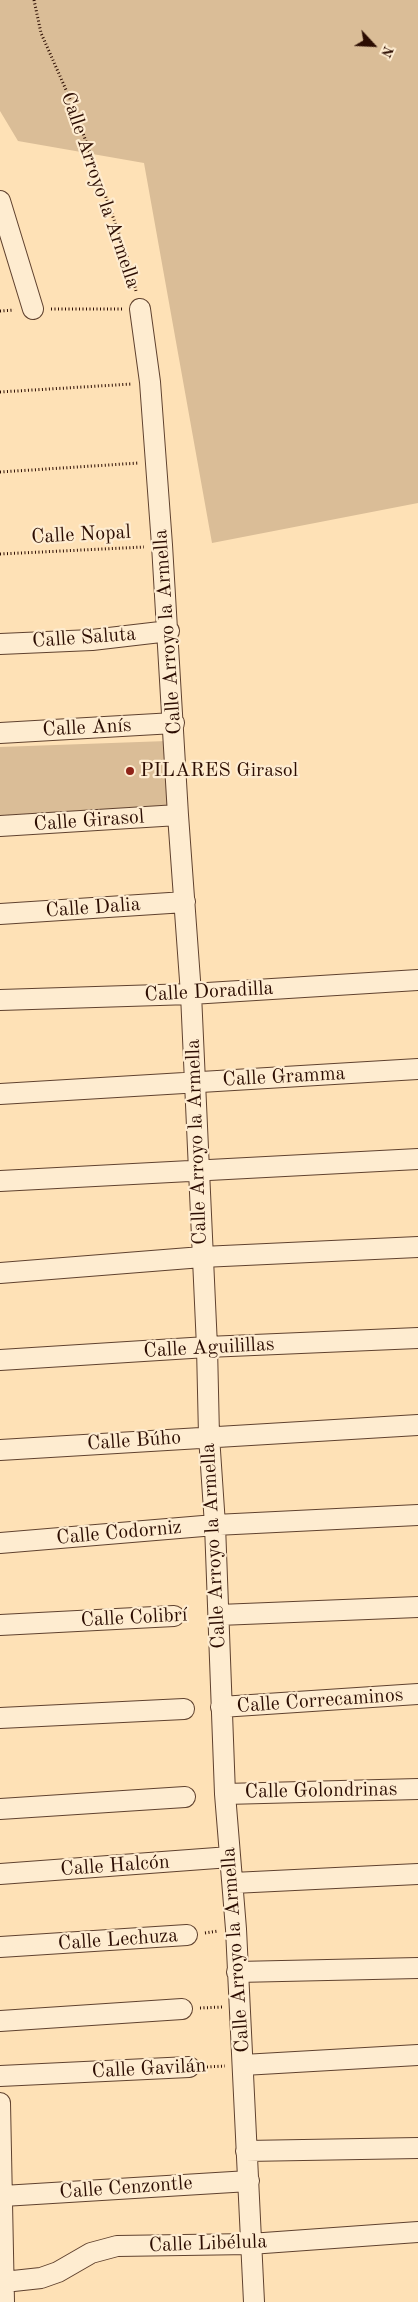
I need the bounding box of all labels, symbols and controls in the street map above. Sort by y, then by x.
north arrow [348,20,398,70]
text: N [378,44,395,59]
street label: Calle Arroyo la Armella [55,89,145,291]
street label: Calle Nopal [31,520,131,550]
street label: Calle Arroyo la Armella [149,529,187,735]
street label: Calle Saluta [31,622,137,654]
street label: Calle Anís [42,714,132,742]
place label: PILARES Girasol [140,759,298,783]
marker: PILARES Girasol [124,765,136,777]
street label: Calle Girasol [33,805,145,837]
street label: Calle Dalia [45,893,141,923]
street label: Calle Doradilla [144,977,274,1007]
street label: Calle Arroyo la Armella [181,1039,213,1245]
street label: Calle Gramma [222,1062,346,1092]
street label: Calle Aguilillas [143,1333,275,1363]
street label: Calle Búho [86,1426,182,1456]
street label: Calle Arroyo la Armella [197,1443,231,1649]
street label: Calle Codorniz [55,1516,183,1550]
street label: Calle Colibrí [80,1603,188,1633]
street label: Calle Correcaminos [236,1683,404,1719]
street label: Calle Golondrinas [244,1778,398,1804]
street label: Calle Arroyo la Armella [217,1847,255,2053]
street label: Calle Halcón [60,1850,170,1882]
street label: Calle Lechuza [57,1924,179,1956]
street label: Calle Gavilán [91,2054,207,2084]
street label: Calle Cenzontle [59,2171,193,2205]
street label: Calle Libélula [148,2230,268,2258]

